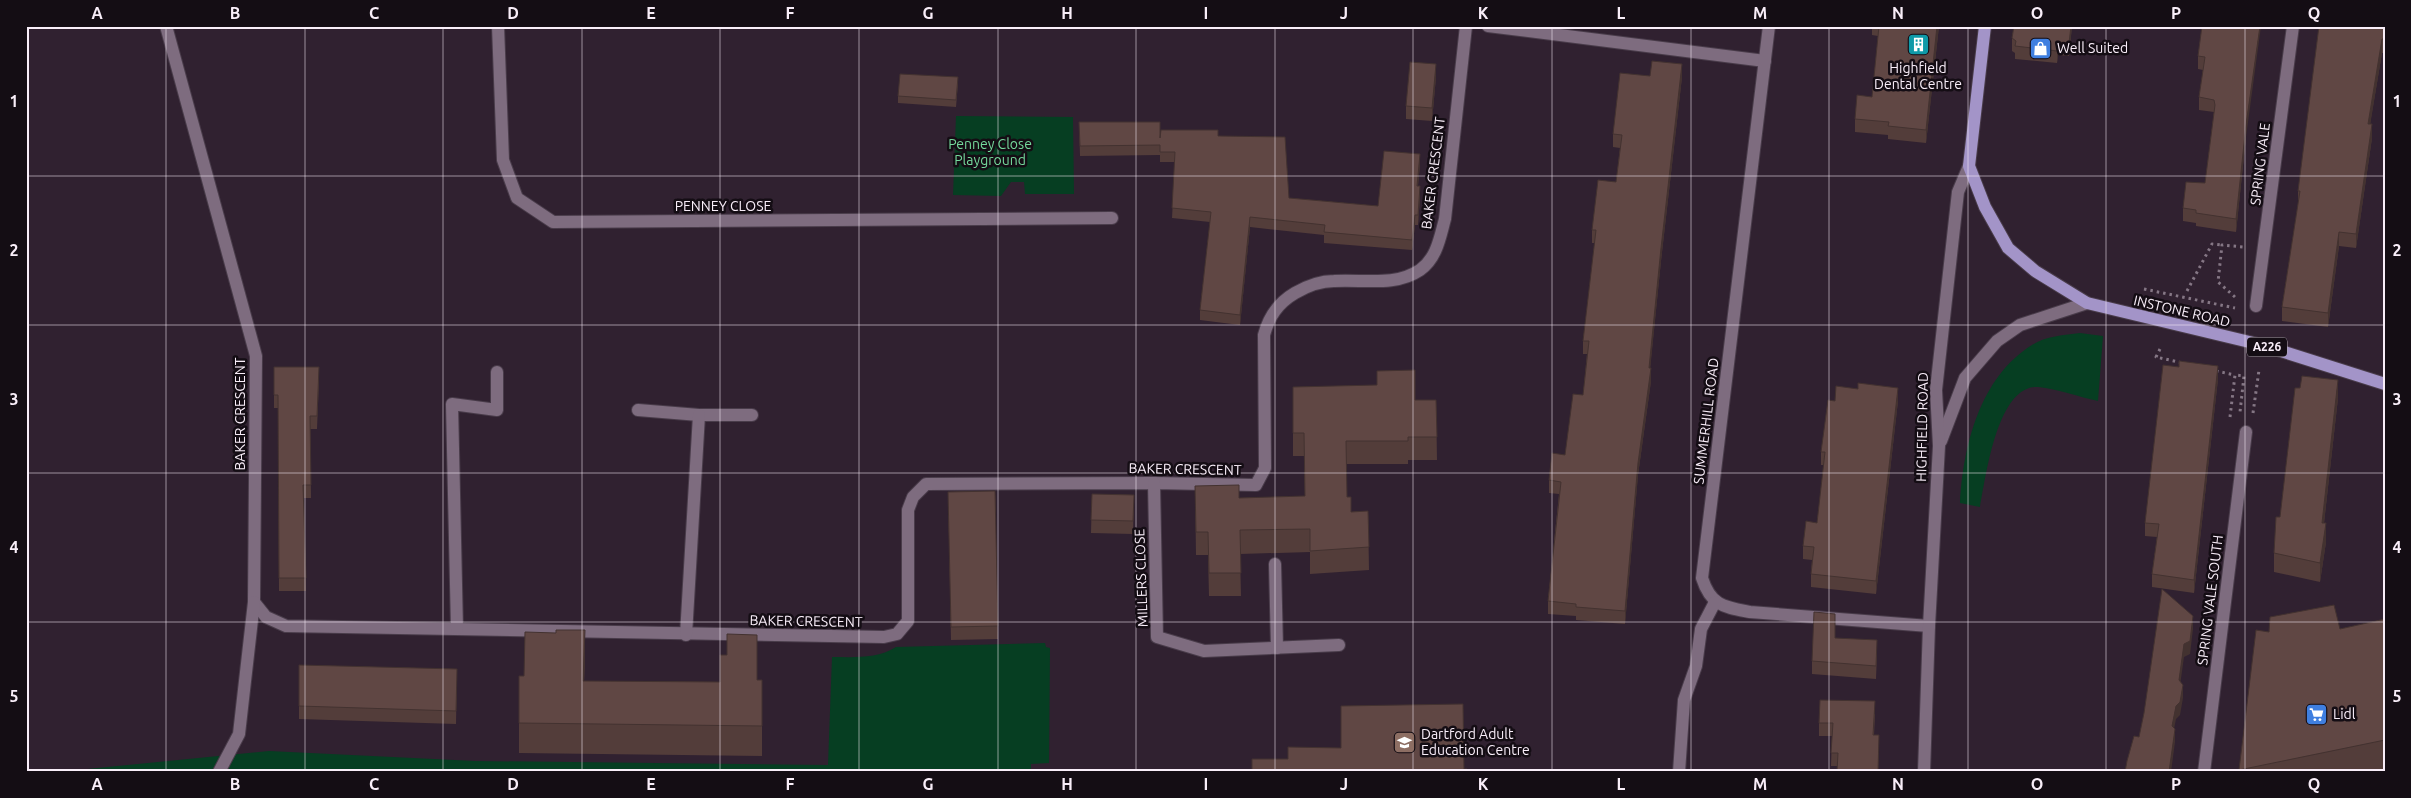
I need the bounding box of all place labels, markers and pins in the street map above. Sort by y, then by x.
building icon: Highfield Dental Centre [1906,33,1930,57]
shop icon: Well Suited [2029,36,2053,60]
place label: Well Suited [2057,40,2128,56]
place label: Highfield Dental Centre [1874,60,1962,92]
supermarket icon: Lidl [2305,702,2329,726]
place label: Lidl [2333,706,2356,722]
place label: Dartford Adult Education Centre [1421,726,1530,758]
school or university icon: Dartford Adult Education Centre [1393,730,1417,754]

